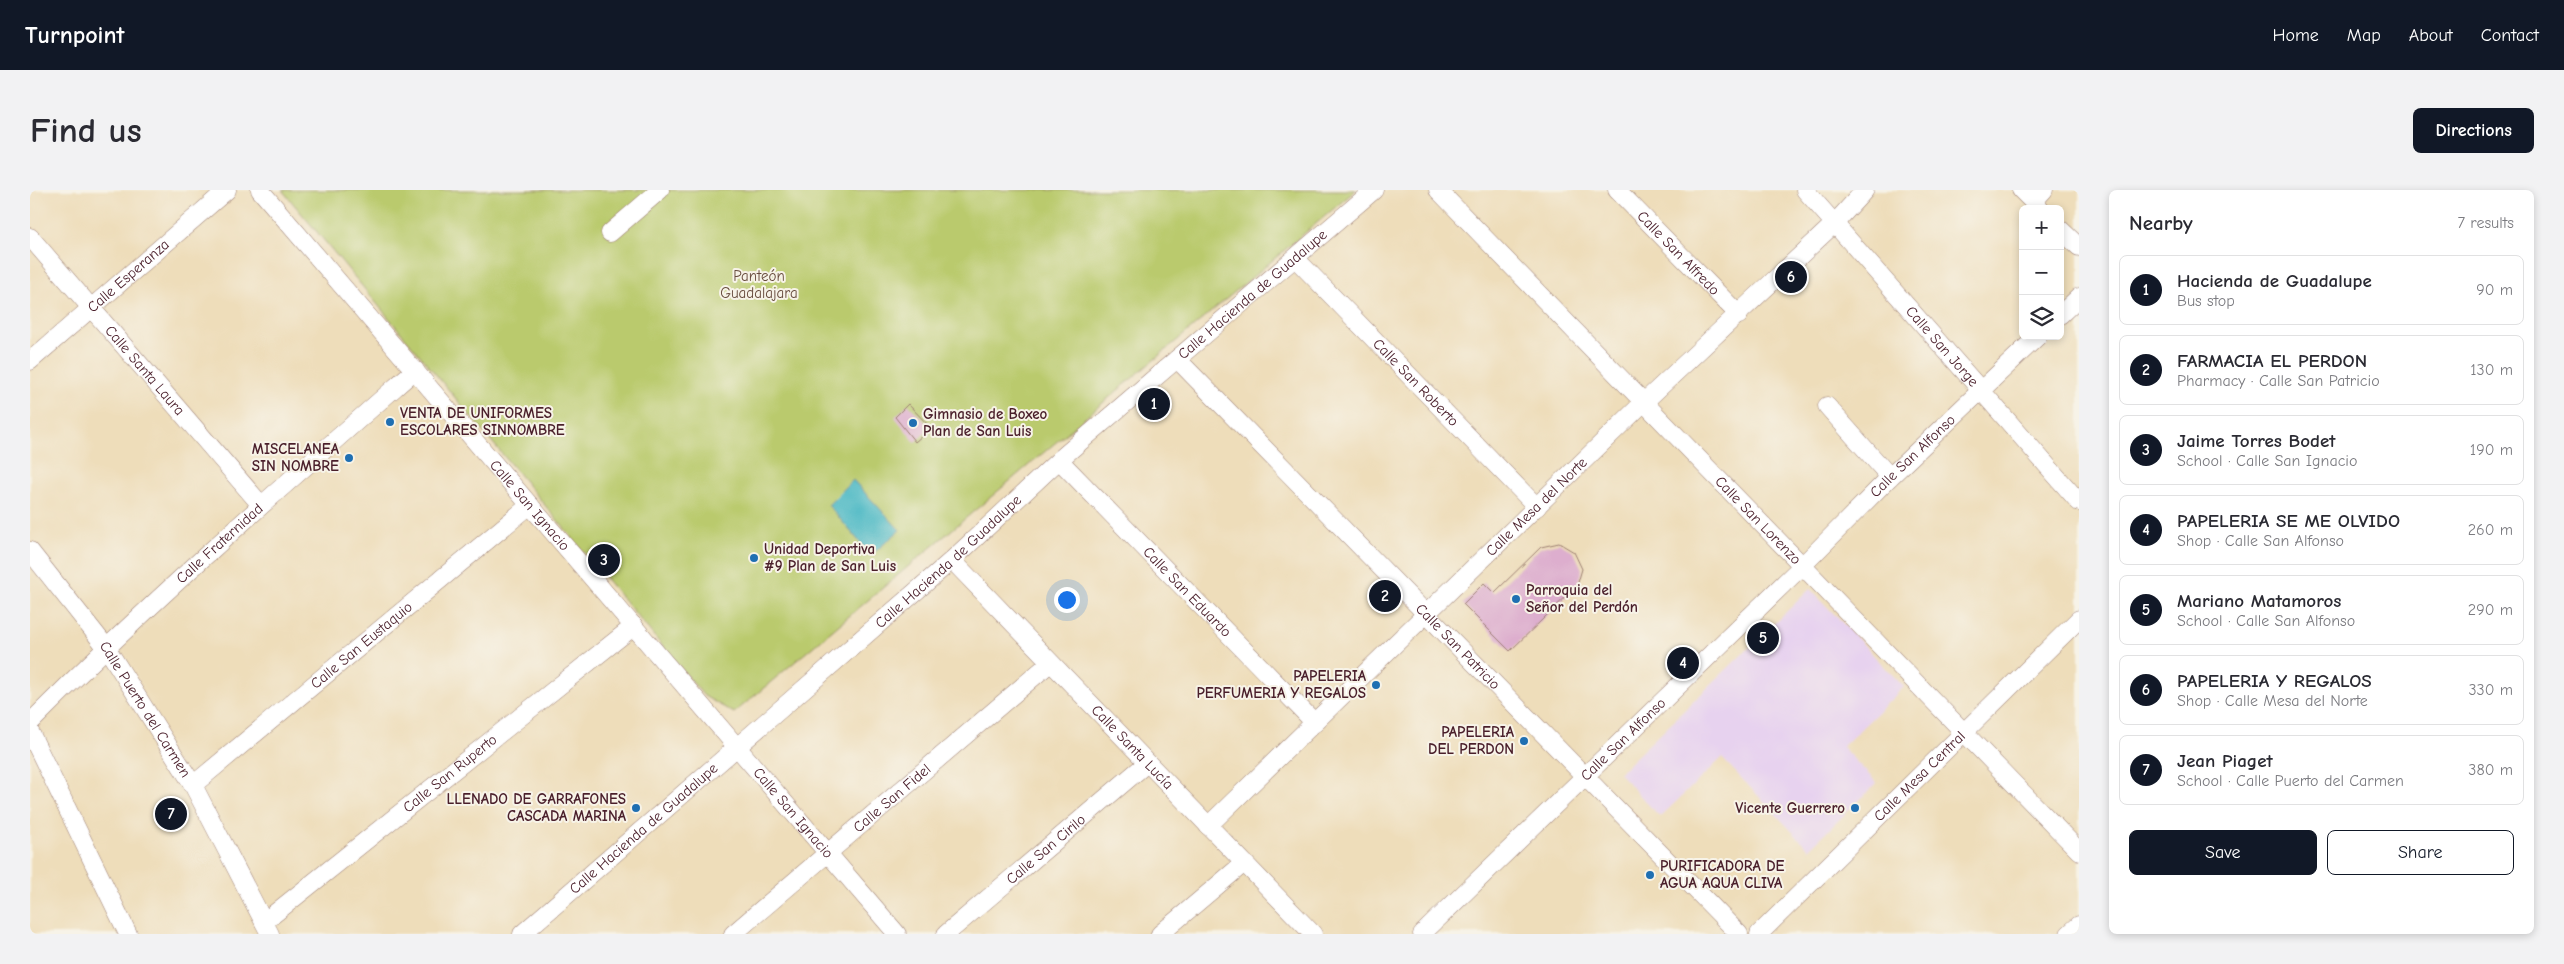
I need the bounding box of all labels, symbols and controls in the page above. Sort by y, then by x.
text: Turnpoint [25,21,124,49]
text: Home [2272,25,2319,46]
text: Map [2347,25,2381,46]
text: About [2409,25,2453,46]
text: Contact [2481,25,2539,46]
button: Directions [2413,108,2534,153]
text: Find us [30,110,142,151]
map controls [2019,205,2064,340]
button: + [2019,205,2064,250]
street label: Calle San Alfredo [1633,207,1724,299]
text: Nearby [2129,211,2193,235]
text: 7 results [2457,214,2514,232]
street label: Calle Hacienda de Guadalupe [1174,225,1331,363]
street label: Calle Esperanza [84,235,173,316]
button: − [2019,250,2064,295]
pin: 6 [1775,258,1807,296]
park label: Panteón Guadalajara [720,267,798,302]
text: Hacienda de Guadalupe [2177,270,2372,292]
text: 1 [2143,281,2149,299]
text: 90 m [2476,281,2513,299]
text: Bus stop [2177,292,2235,310]
button: layers [2019,295,2064,340]
street label: Calle San Jorge [1902,302,1983,391]
street label: Calle Santa Laura [101,322,189,419]
street label: Calle San Roberto [1369,335,1463,430]
text: FARMACIA EL PERDON [2177,350,2367,372]
text: 2 [2142,361,2150,379]
text: 130 m [2470,361,2513,379]
text: Pharmacy · Calle San Patricio [2177,372,2380,390]
pin: 1 [1138,385,1170,423]
place label: VENTA DE UNIFORMES ESCOLARES SINNOMBRE [400,404,565,439]
place label: Gimnasio de Boxeo Plan de San Luis [923,405,1048,440]
street label: Calle San Alfonso [1866,411,1959,501]
marker: VENTA DE UNIFORMES ESCOLARES SINNOMBRE [384,416,396,428]
marker: Gimnasio de Boxeo Plan de San Luis [907,417,919,429]
text: Jaime Torres Bodet [2177,430,2336,452]
place label: MISCELANEA SIN NOMBRE [252,440,340,475]
text: 3 [2142,441,2150,459]
text: 190 m [2470,441,2513,459]
marker: MISCELANEA SIN NOMBRE [343,452,355,464]
text: School · Calle San Ignacio [2177,452,2357,470]
street label: Calle Mesa del Norte [1482,453,1591,560]
street label: Calle San Ignacio [486,456,574,554]
street label: Calle San Lorenzo [1711,472,1805,568]
street label: Calle Hacienda de Guadalupe [871,491,1025,632]
street label: Calle Fraternidad [172,500,266,587]
text: PAPELERIA SE ME OLVIDO [2177,510,2400,532]
text: 4 [2142,521,2150,539]
text: 260 m [2468,521,2513,539]
text: Shop · Calle San Alfonso [2177,532,2344,550]
place label: Unidad Deportiva #9 Plan de San Luis [764,540,896,575]
pin: 3 [588,541,620,579]
street label: Calle San Eduardo [1139,543,1235,641]
marker: Unidad Deportiva #9 Plan de San Luis [748,552,760,564]
pin: 2 [1369,577,1401,615]
place label: Parroquia del Señor del Perdón [1526,581,1638,616]
your location [1054,587,1080,613]
text: Mariano Matamoros [2177,590,2341,612]
marker: Parroquia del Señor del Perdón [1510,593,1522,605]
street label: Calle San Eustaquio [307,598,416,692]
street label: Calle San Patricio [1412,600,1504,693]
text: 5 [2142,601,2150,619]
text: 290 m [2468,601,2513,619]
text: School · Calle San Alfonso [2177,612,2355,630]
pin: 5 [1747,619,1779,657]
street label: Calle Puerto del Carmen [96,637,195,781]
pin: 4 [1667,644,1699,682]
place label: PAPELERIA PERFUMERIA Y REGALOS [1196,667,1367,702]
text: PAPELERIA Y REGALOS [2177,670,2372,692]
marker: PAPELERIA PERFUMERIA Y REGALOS [1370,679,1382,691]
text: 6 [2142,681,2150,699]
text: 330 m [2468,681,2513,699]
text: Shop · Calle Mesa del Norte [2177,692,2368,710]
street label: Calle San Alfonso [1577,694,1670,785]
street label: Calle Santa Lucía [1088,701,1177,793]
place label: PAPELERIA DEL PERDON [1428,723,1515,758]
street label: Calle Mesa Central [1870,727,1969,825]
street label: Calle San Ruperto [399,730,501,816]
marker: PAPELERIA DEL PERDON [1518,735,1530,747]
text: Jean Piaget [2177,750,2273,772]
street label: Calle Hacienda de Guadalupe [566,759,722,898]
street label: Calle San Fidel [849,760,934,836]
text: 7 [2142,761,2150,779]
text: 380 m [2468,761,2513,779]
street label: Calle San Ignacio [749,764,837,862]
text: School · Calle Puerto del Carmen [2177,772,2404,790]
place label: LLENADO DE GARRAFONES CASCADA MARINA [447,790,627,825]
pin: 7 [155,795,187,833]
place label: Vicente Guerrero [1735,799,1845,817]
marker: LLENADO DE GARRAFONES CASCADA MARINA [630,802,642,814]
marker: Vicente Guerrero [1849,802,1861,814]
street label: Calle San Cirilo [1002,810,1089,888]
button: Save [2129,830,2317,875]
button: Share [2327,830,2514,875]
place label: PURIFICADORA DE AGUA AQUA CLIVA [1660,857,1784,892]
marker: PURIFICADORA DE AGUA AQUA CLIVA [1644,869,1656,881]

